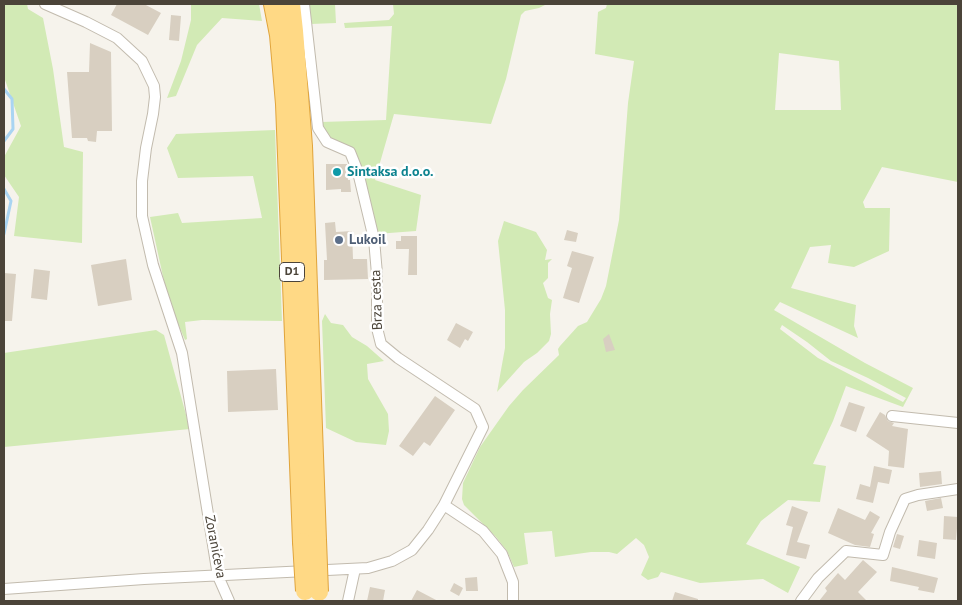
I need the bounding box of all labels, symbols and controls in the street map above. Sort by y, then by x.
place label: Sintaksa d.o.o. [347,164,434,180]
marker: Sintaksa d.o.o. [331,166,343,178]
place label: Lukoil [349,232,386,248]
marker: Lukoil [333,234,345,246]
road number: D1 [280,262,304,282]
street label: Brza cesta [368,269,386,331]
street label: Zoranićeva [201,514,229,580]

